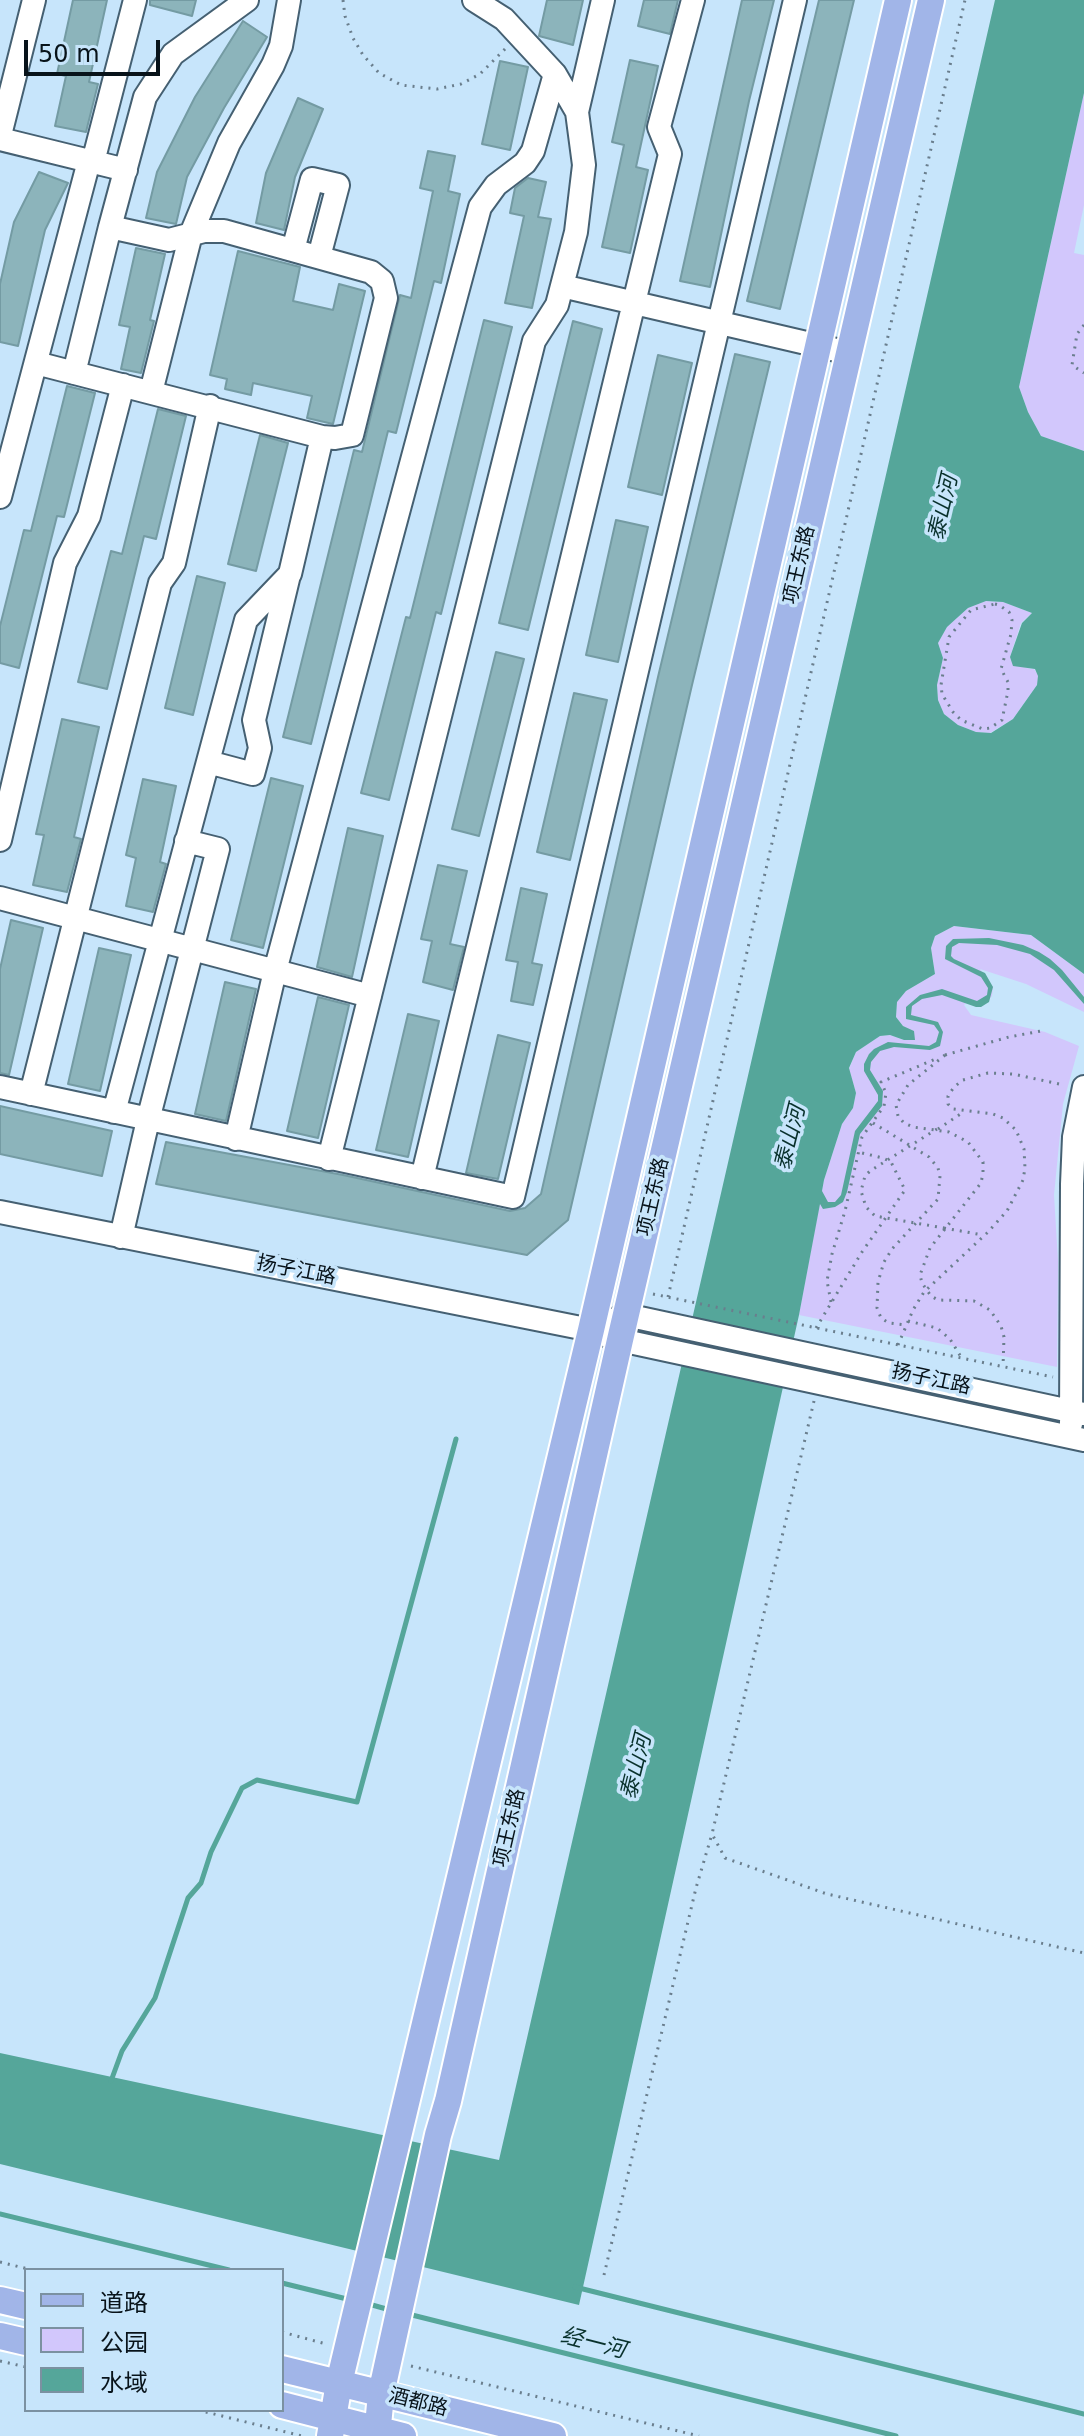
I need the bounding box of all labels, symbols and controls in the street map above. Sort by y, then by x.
scale bar [28,24,164,74]
text: 50 m [38,40,100,68]
water label: 泰山河 [924,473,964,543]
street label: 项王东路 [779,523,821,607]
water label: 泰山河 [770,1103,812,1173]
street label: 项王东路 [633,1155,675,1239]
street label: 扬子江路 [254,1252,338,1290]
street label: 扬子江路 [889,1360,973,1400]
water label: 泰山河 [616,1732,658,1802]
street label: 项王东路 [489,1786,531,1870]
legend [24,2268,284,2412]
text: 道路 [100,2289,148,2317]
water label: 经一河 [558,2323,628,2365]
text: 公园 [100,2329,148,2357]
text: 水域 [100,2369,148,2397]
street label: 酒都路 [386,2384,450,2422]

